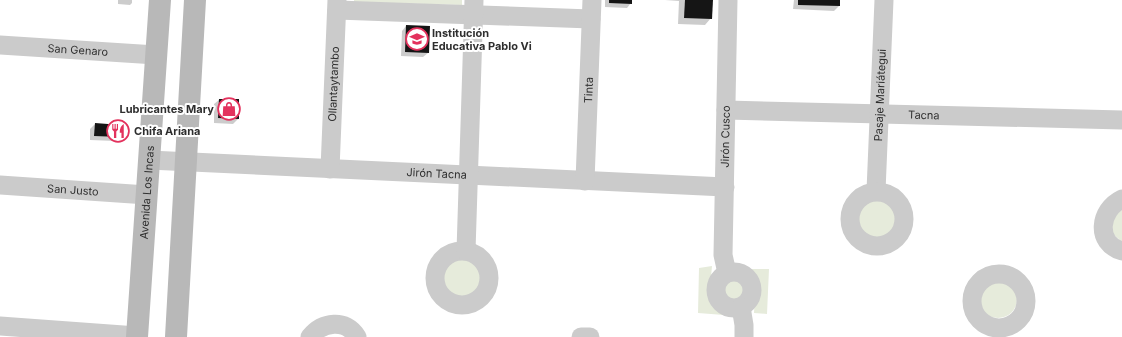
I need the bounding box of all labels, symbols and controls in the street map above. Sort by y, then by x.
school or university icon: Institución Educativa Pablo Vi [404,26,430,52]
place label: Institución Educativa Pablo Vi [432,26,532,53]
street label: San Genaro [47,41,109,59]
street label: Ollantaytambo [325,46,342,122]
street label: Pasaje Mariátegui [871,49,889,142]
street label: Tinta [581,77,596,103]
shop icon: Lubricantes Mary [216,96,242,122]
place label: Lubricantes Mary [119,102,214,116]
street label: Jirón Cusco [718,105,733,168]
street label: Tacna [908,108,940,122]
restaurant icon: Chifa Ariana [105,118,131,144]
place label: Chifa Ariana [134,124,201,138]
street label: Avenida Los Incas [137,145,157,240]
street label: Jirón Tacna [406,165,467,182]
street label: San Justo [47,181,99,199]

